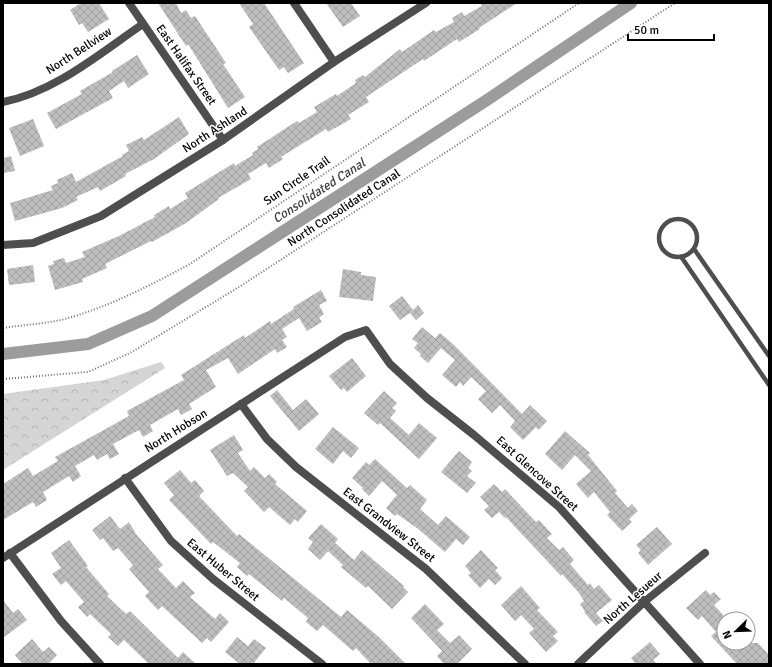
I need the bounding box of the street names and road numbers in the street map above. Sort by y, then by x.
street label: East Halifax Street [153,22,219,108]
street label: North Bellview [43,24,115,78]
street label: North Ashland [180,104,250,156]
street label: Sun Circle Trail [261,153,334,209]
street label: North Consolidated Canal [285,166,404,250]
street label: North Hobson [142,406,210,456]
street label: East Glencove Street [493,433,581,515]
street label: East Grandview Street [340,484,438,566]
street label: East Huber Street [184,535,262,605]
street label: North Lesueur [600,568,666,628]

